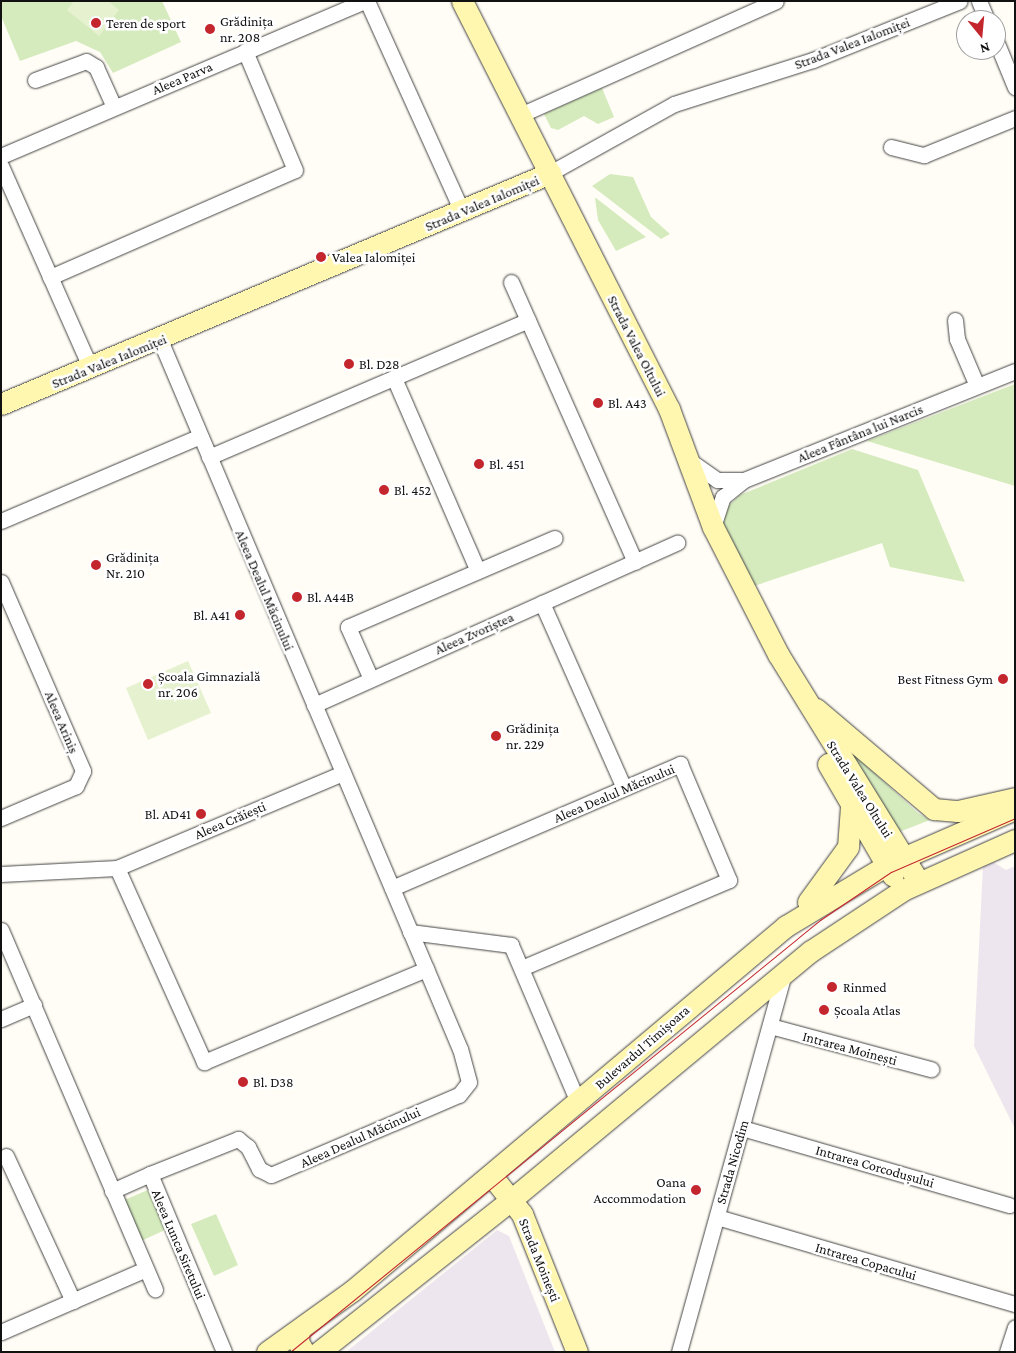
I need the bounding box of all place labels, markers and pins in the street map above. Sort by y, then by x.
place label: Grădinița nr. 208 [220,13,273,46]
place label: Teren de sport [106,15,186,31]
marker: Teren de sport [90,17,102,29]
marker: Grădinița nr. 208 [204,23,216,35]
place label: Valea Ialomiței [332,249,415,265]
marker: Valea Ialomiței [314,250,328,264]
place label: Bl. D28 [359,356,400,372]
marker: Bl. D28 [343,358,355,370]
place label: Bl. A43 [608,395,647,411]
marker: Bl. A43 [592,397,604,409]
place label: Bl. 451 [489,456,524,472]
marker: Bl. 451 [473,458,485,470]
place label: Bl. 452 [394,482,431,498]
marker: Bl. 452 [378,484,390,496]
place label: Grădinița Nr. 210 [106,549,159,582]
marker: Grădinița Nr. 210 [90,559,102,571]
place label: Bl. A44B [307,589,354,605]
marker: Bl. A44B [291,591,303,603]
place label: Bl. A41 [193,607,230,623]
marker: Bl. A41 [234,609,246,621]
place label: Școala Gimnazială nr. 206 [158,668,261,700]
place label: Best Fitness Gym [898,671,993,687]
marker: Best Fitness Gym [997,673,1009,685]
marker: Școala Gimnazială nr. 206 [142,678,154,690]
place label: Grădinița nr. 229 [506,720,559,752]
marker: Grădinița nr. 229 [490,730,502,742]
place label: Bl. AD41 [145,806,191,822]
marker: Bl. AD41 [195,808,207,820]
place label: Rinmed [843,979,887,995]
marker: Rinmed [825,980,839,994]
place label: Școala Atlas [834,1002,901,1018]
marker: Școala Atlas [818,1004,830,1016]
place label: Bl. D38 [253,1074,294,1090]
marker: Bl. D38 [237,1076,249,1088]
place label: Oana Accommodation [594,1174,686,1206]
marker: Oana Accommodation [690,1184,702,1196]

